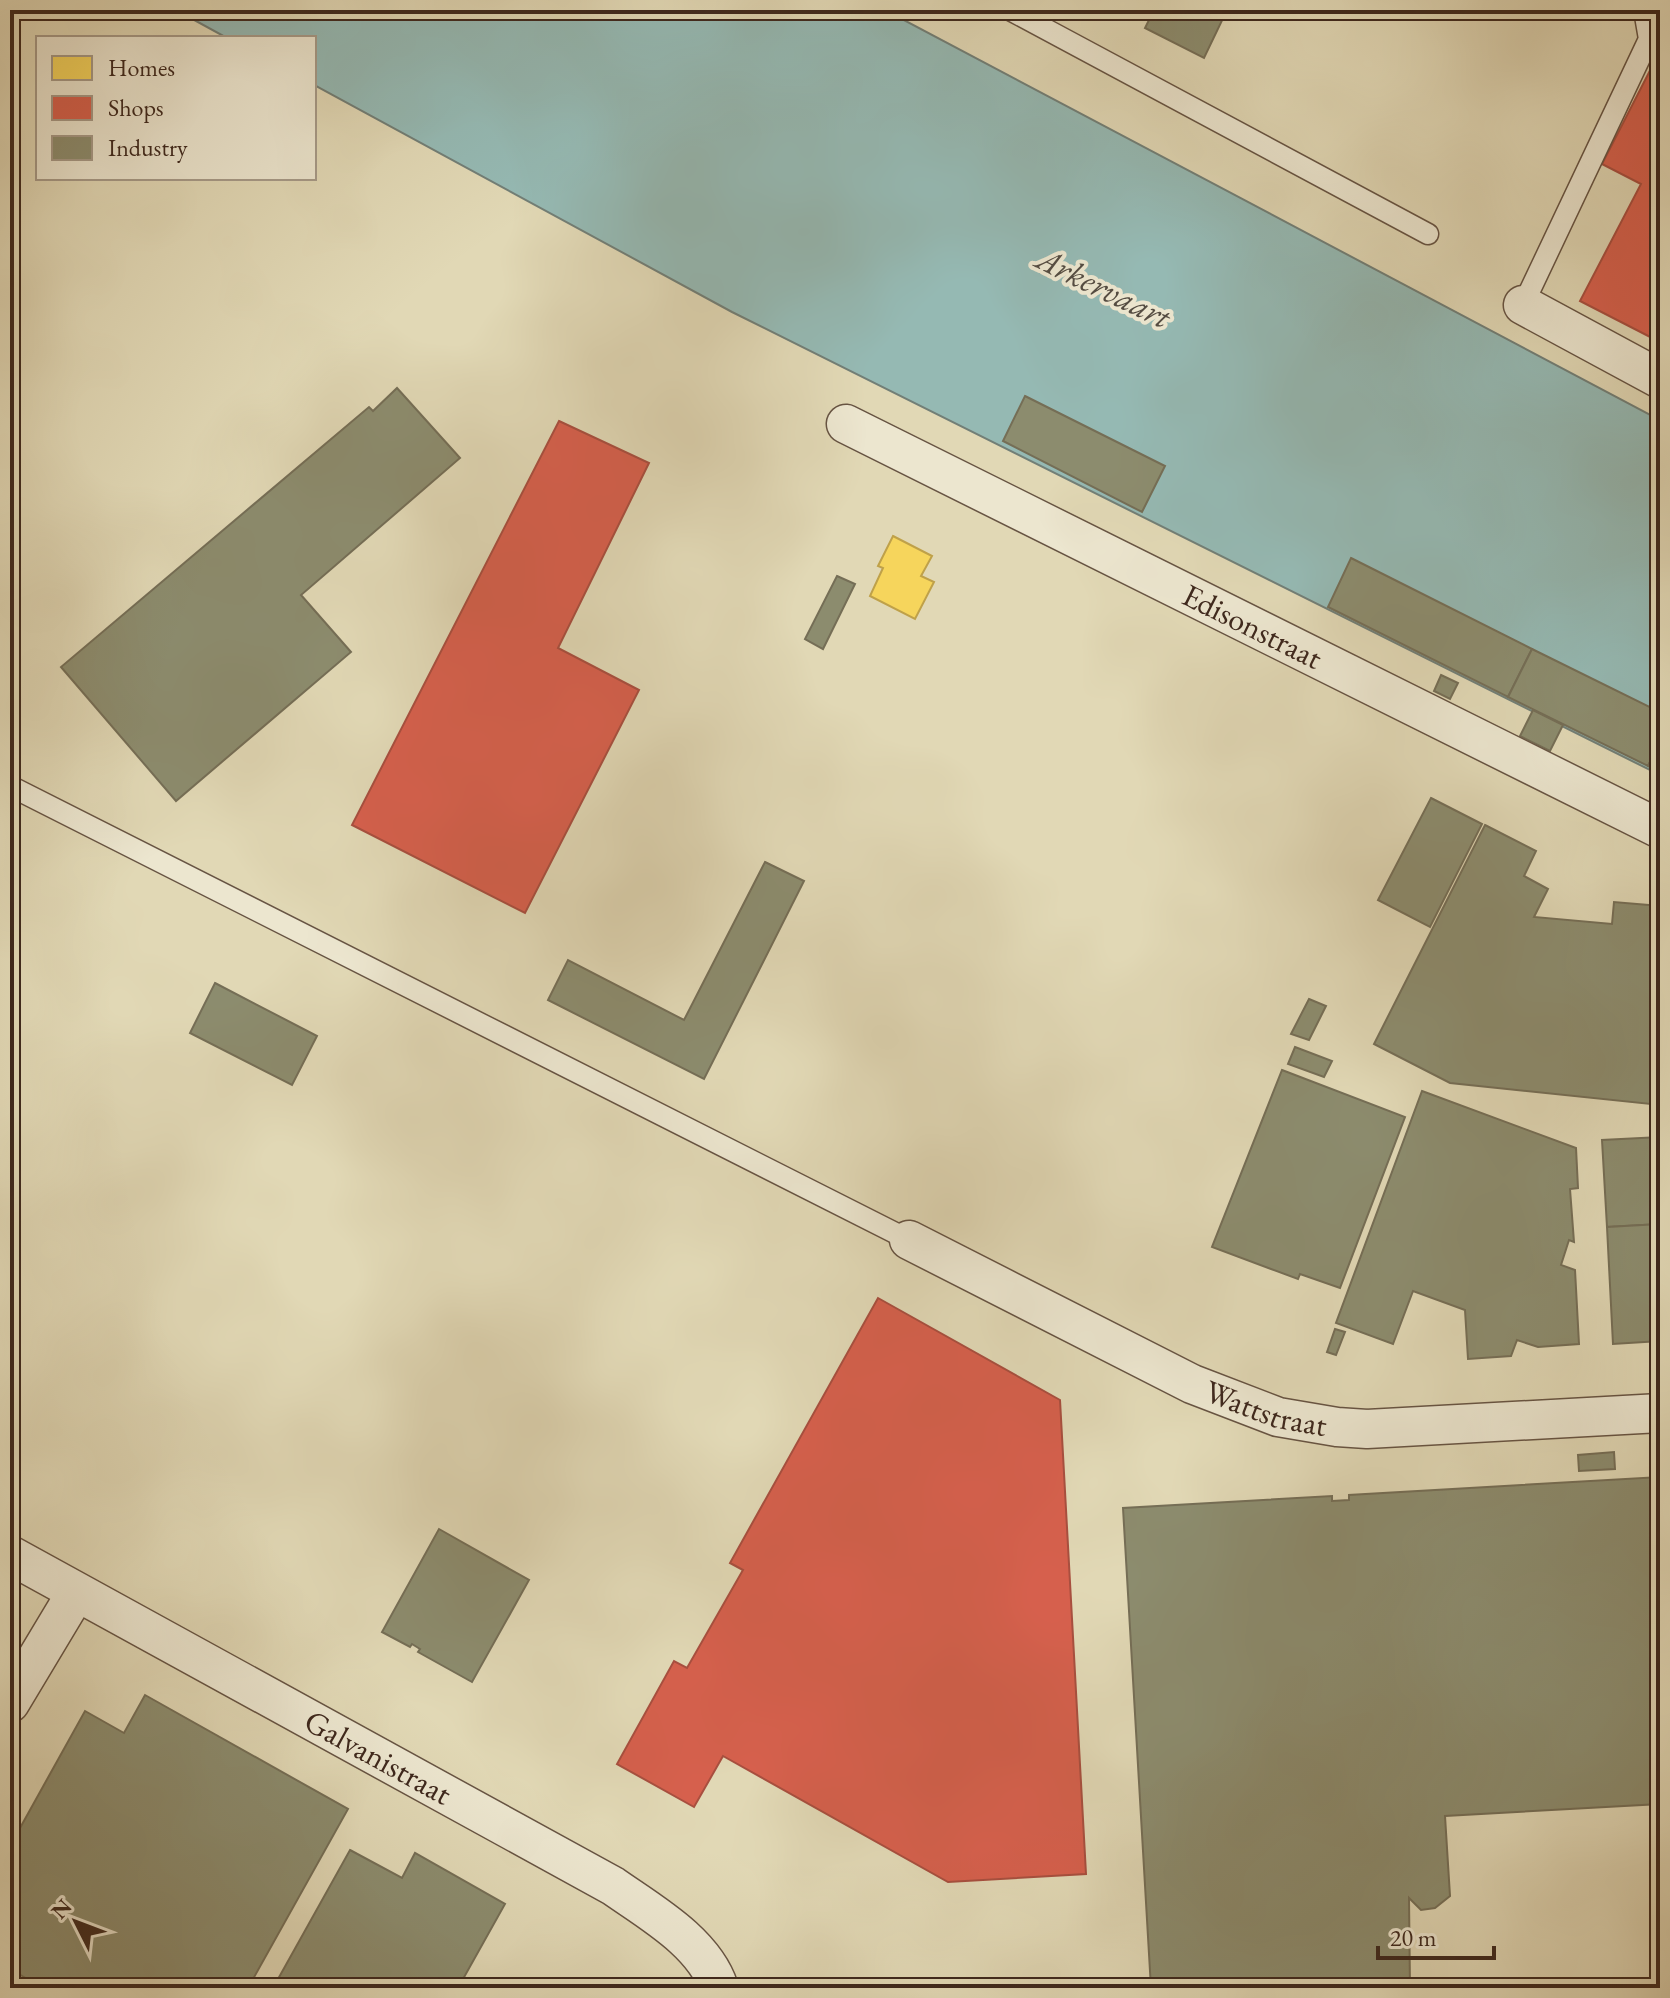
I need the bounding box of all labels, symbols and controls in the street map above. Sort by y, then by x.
legend [36,36,316,180]
text: Homes [108,52,175,83]
text: Shops [108,92,164,123]
text: Industry [108,132,188,163]
water label: Arkervaart [1027,234,1180,339]
street label: Edisonstraat [1175,574,1329,679]
street label: Wattstraat [1199,1370,1330,1446]
street label: Galvanistraat [297,1700,459,1814]
north arrow [36,1882,116,1962]
text: N [45,1892,78,1925]
scale bar [1378,1910,1494,1960]
text: 20 m [1390,1922,1437,1953]

